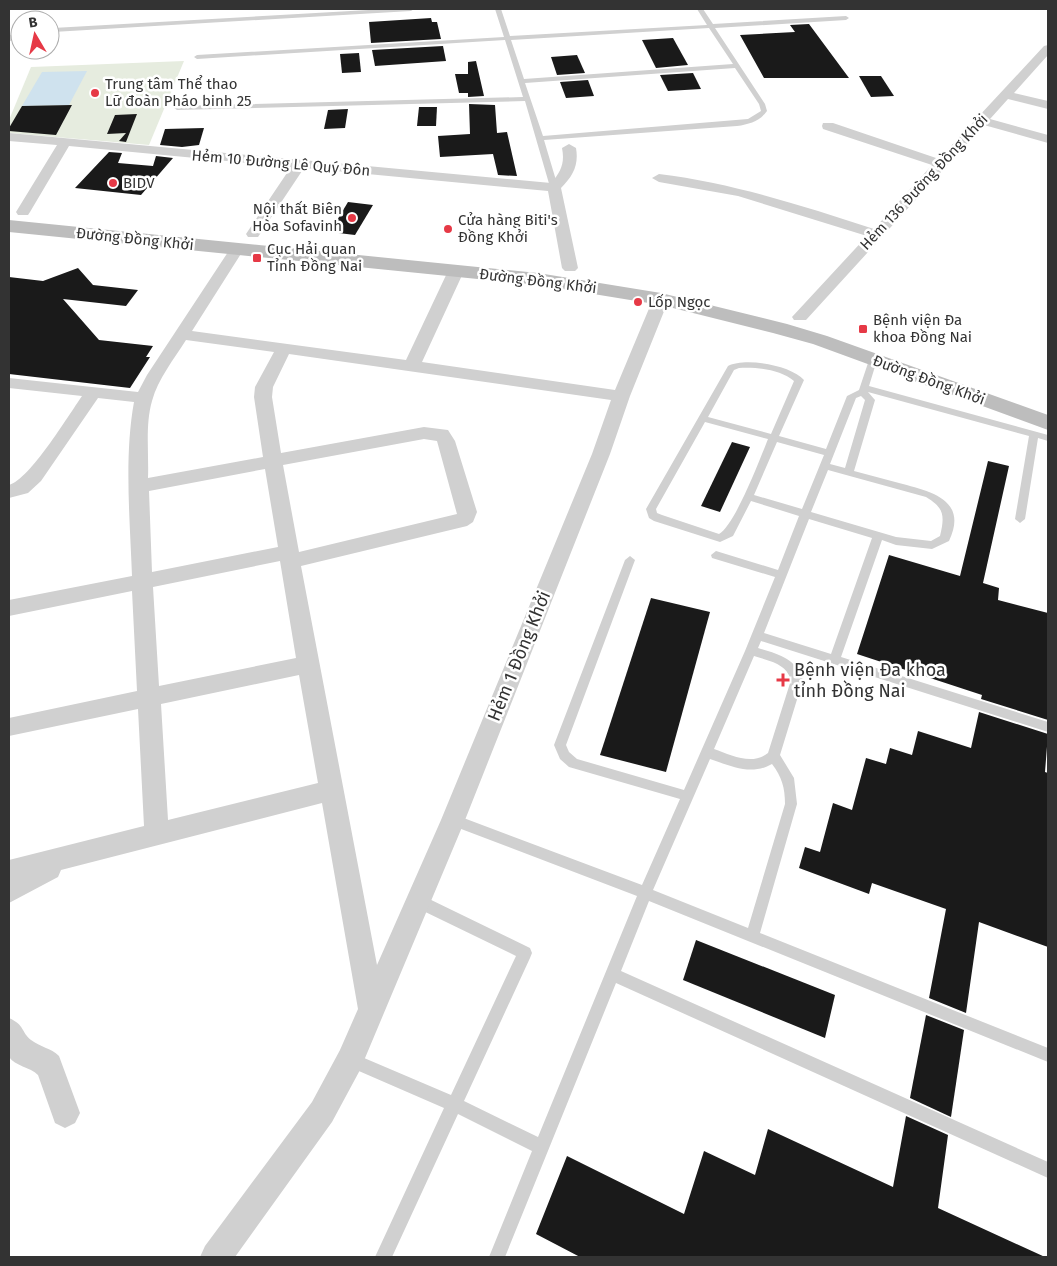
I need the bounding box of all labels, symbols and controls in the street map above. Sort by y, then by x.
north arrow [10,10,60,60]
text: B [27,14,39,32]
place label: Trung tâm Thể thao Lữ đoàn Pháo binh 25 [105,75,252,110]
marker: Trung tâm Thể thao Lữ đoàn Pháo binh 25 [89,87,101,99]
street label: Hẻm 136 Đường Đồng Khởi [856,110,992,254]
street label: Hẻm 10 Đường Lê Quý Đôn [191,146,371,180]
place label: BIDV [123,174,155,192]
marker: BIDV [107,177,119,189]
place label: Nội thất Biên Hòa Sofavinh [252,200,342,235]
place label: Cửa hàng Biti's Đồng Khởi [458,211,558,246]
marker: Nội thất Biên Hòa Sofavinh [346,212,358,224]
marker: Cửa hàng Biti's Đồng Khởi [442,223,454,235]
street label: Đường Đồng Khởi [75,224,195,254]
place label: Cục Hải quan Tỉnh Đồng Nai [267,240,362,275]
marker: Cục Hải quan Tỉnh Đồng Nai [251,252,263,264]
street label: Đường Đồng Khởi [478,265,598,297]
place label: Lốp Ngọc [648,293,710,311]
marker: Lốp Ngọc [632,296,644,308]
place label: Bệnh viện Đa khoa Đồng Nai [873,311,972,346]
marker: Bệnh viện Đa khoa Đồng Nai [857,323,869,335]
street label: Đường Đồng Khởi [870,351,988,409]
street label: Hẻm 1 Đồng Khởi [483,588,555,724]
place label: Bệnh viện Đa khoa tỉnh Đồng Nai [794,659,946,702]
marker: Bệnh viện Đa khoa tỉnh Đồng Nai [776,673,790,687]

